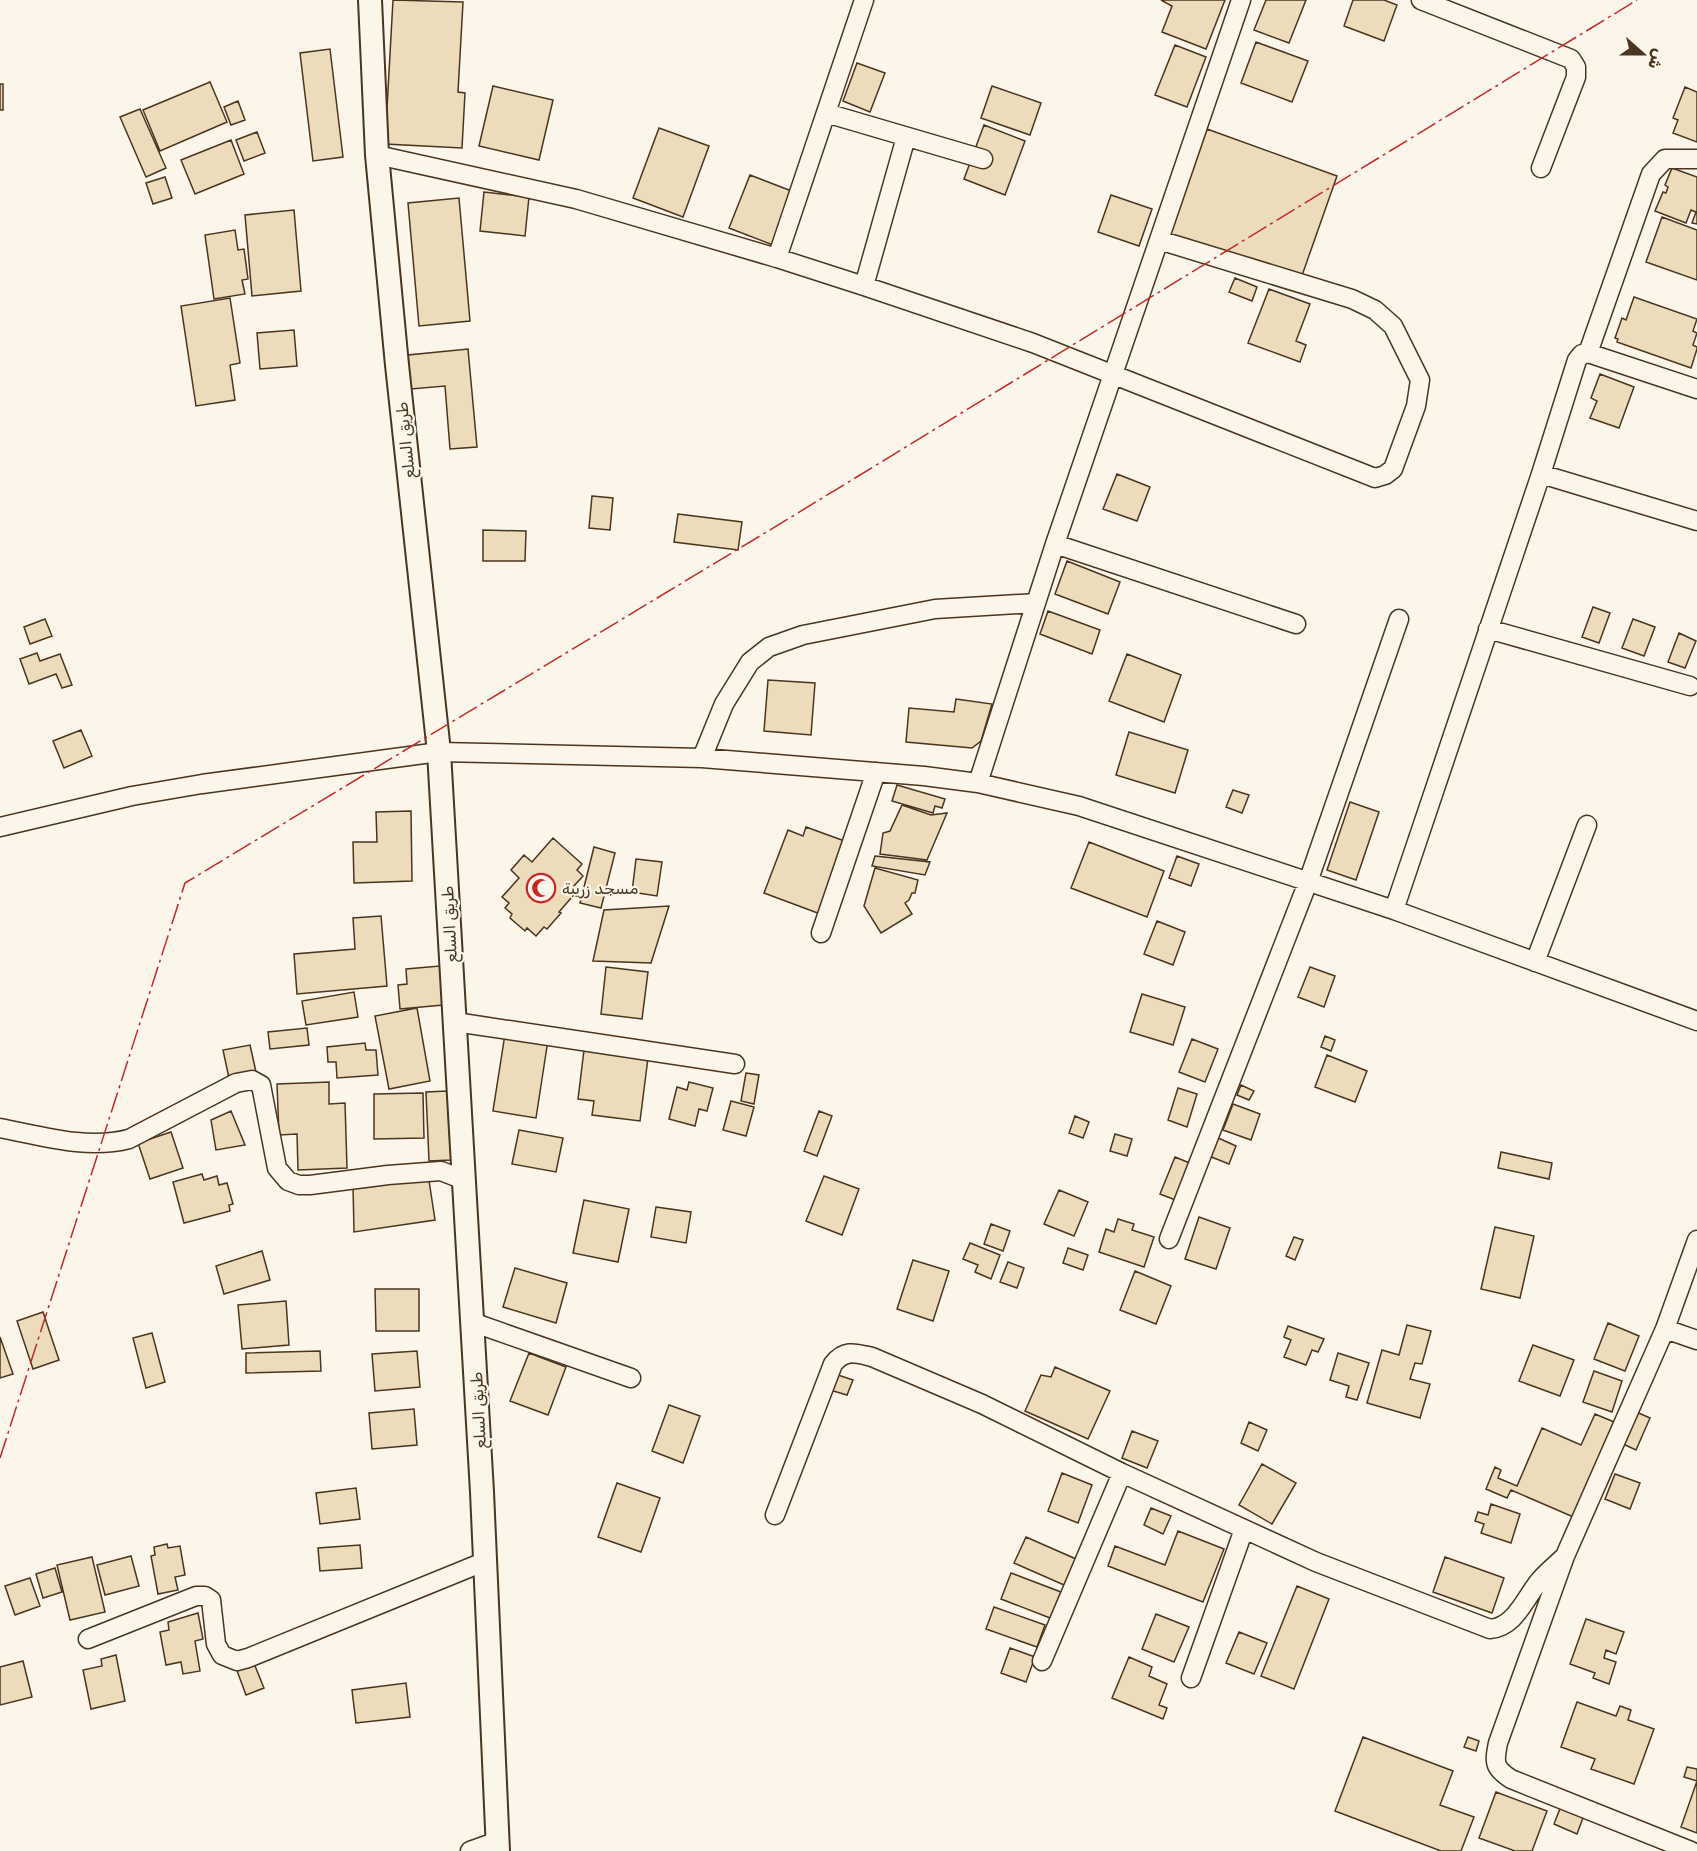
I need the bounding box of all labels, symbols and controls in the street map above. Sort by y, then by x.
north arrow [1613,24,1673,84]
text: ش [1644,46,1669,72]
street label: طريق السلع [392,401,421,479]
mosque icon: مسجد زريبة [525,872,557,904]
place label: مسجد زريبة [562,879,638,899]
street label: طريق السلع [438,885,463,963]
street label: طريق السلع [467,1371,492,1449]

